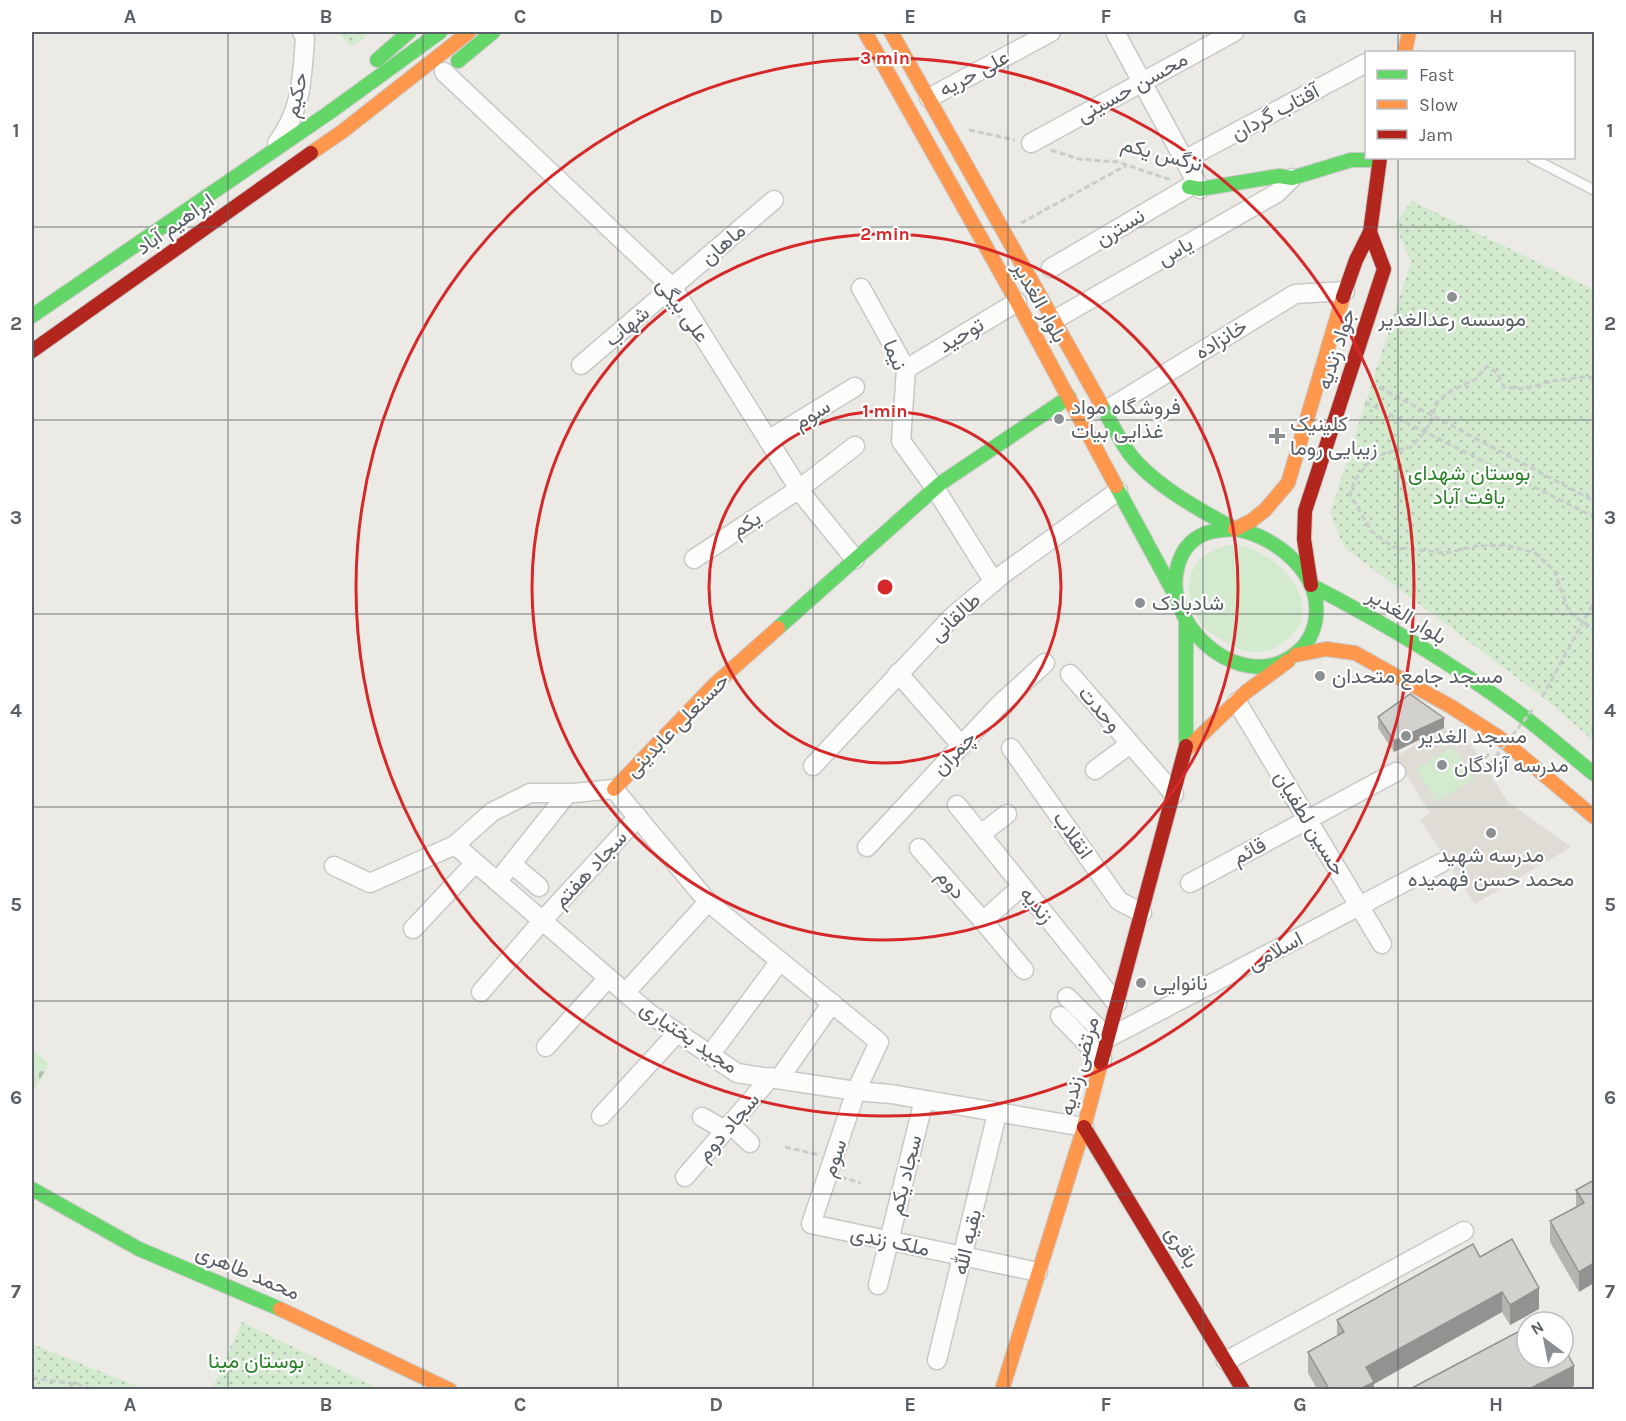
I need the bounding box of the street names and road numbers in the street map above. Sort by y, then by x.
street label: علی حریه [935,45,1014,102]
street label: محسن حسینی [1072,47,1192,127]
street label: حکیم [280,70,314,120]
street label: آفتاب گردان [1227,78,1325,146]
street label: نرگس یکم [1118,132,1205,178]
street label: ابراهیم آباد [131,188,220,261]
street label: نسترن [1091,203,1149,252]
street label: ماهان [696,218,750,270]
street label: یاس [1153,231,1197,271]
street label: بلوار الغدیر [1007,257,1072,347]
street label: علی بیگی [651,273,715,347]
street label: شهاب [600,300,655,352]
street label: جواد زندیه [1312,306,1361,393]
street label: توحید [934,312,989,359]
street label: خانزاده [1190,314,1252,365]
street label: نیما [878,336,912,374]
street label: سوم [789,394,836,436]
street label: یکم [727,506,767,544]
street label: بلوار الغدیر [1361,582,1451,650]
street label: طالقانی [925,587,985,647]
street label: حسنعلی عابدینی [620,668,734,782]
street label: وحدت [1073,681,1126,738]
street label: چمران [927,726,982,781]
street label: حسین لطفیان [1269,766,1351,880]
street label: انقلاب [1048,807,1098,863]
street label: سجاد هفتم [548,825,633,914]
street label: قائم [1228,832,1271,872]
street label: دوم [930,864,971,905]
street label: زندیه [1014,882,1059,929]
street label: اسلامی [1243,926,1307,976]
street label: مجید بختیاری [635,996,742,1079]
street label: مرتضی زندیه [1054,1014,1105,1118]
street label: سجاد دوم [692,1088,766,1168]
street label: سجاد یکم [883,1132,929,1218]
street label: سوم [816,1136,853,1181]
street label: بقیه الله [947,1207,986,1277]
street label: ملک زندی [848,1221,932,1262]
street label: باقری [1159,1222,1204,1273]
street label: محمد طاهری [192,1239,304,1306]

